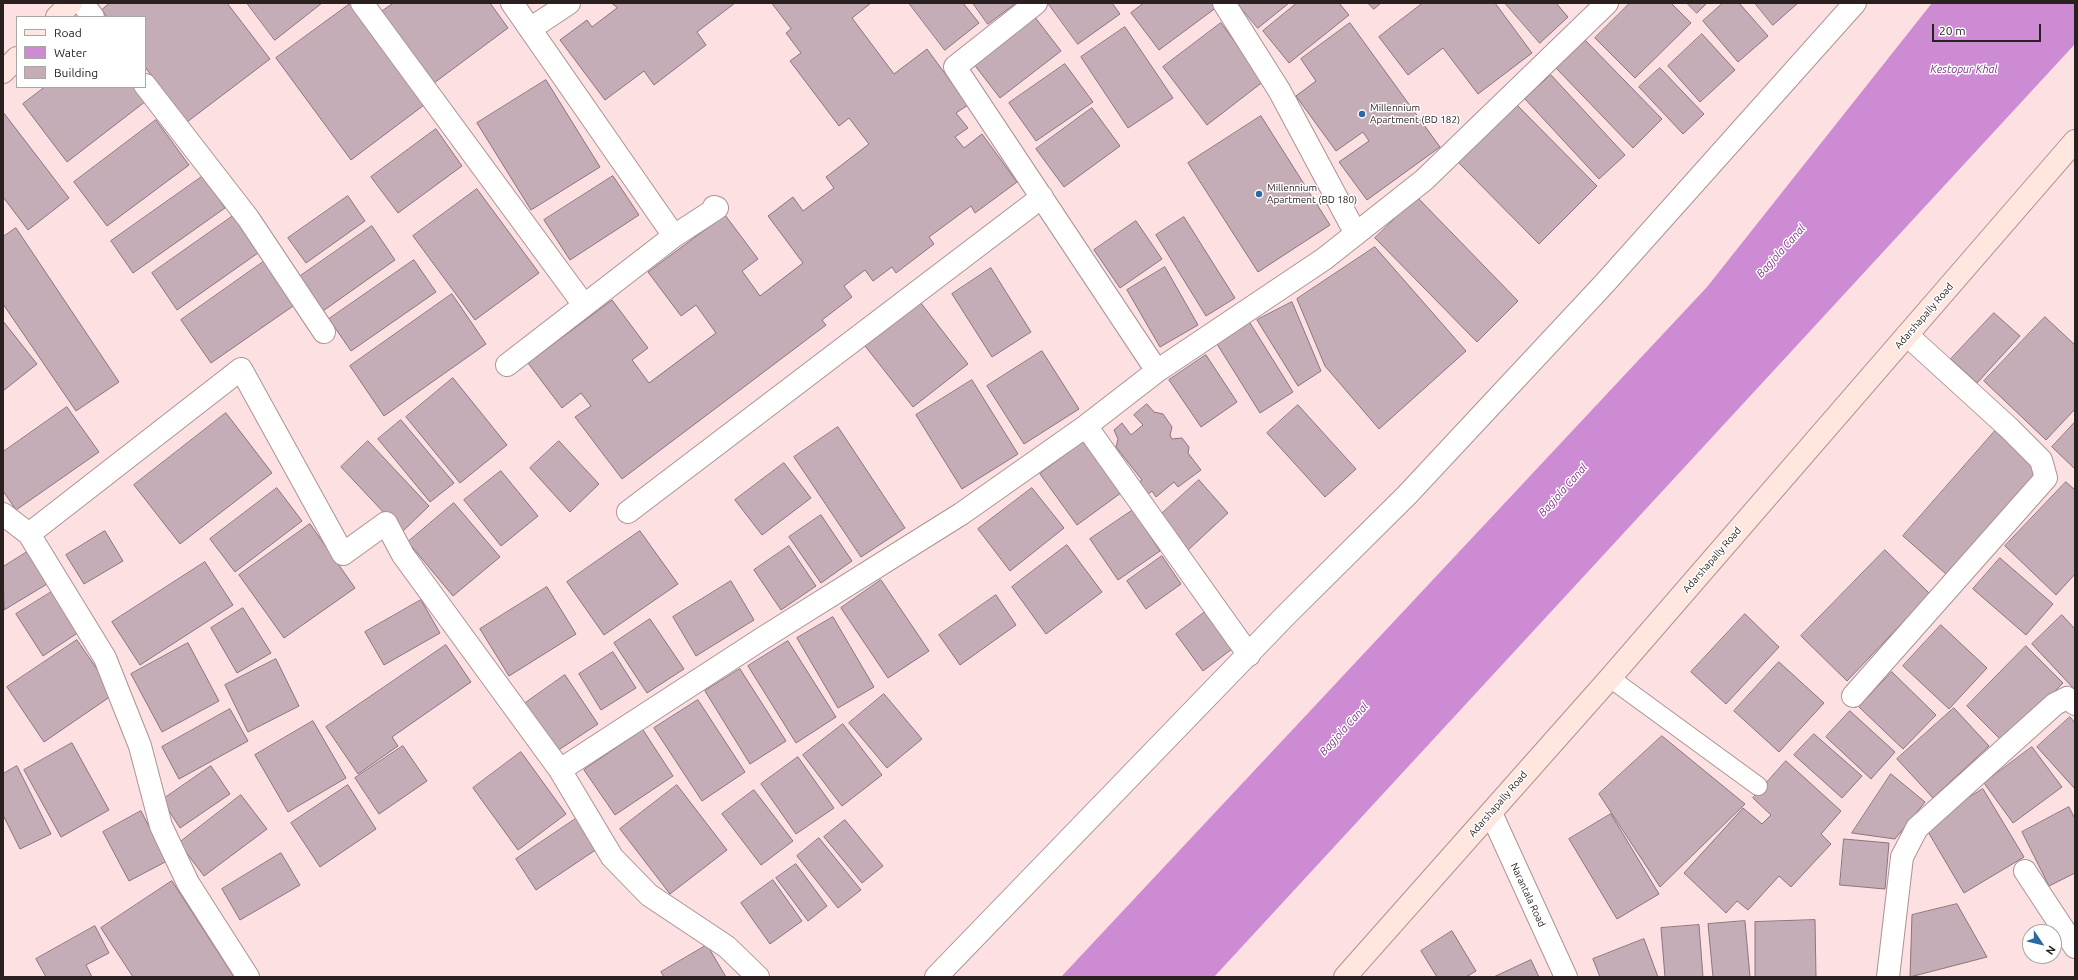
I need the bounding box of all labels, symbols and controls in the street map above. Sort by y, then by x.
legend [16,16,146,88]
scale bar [1934,16,2043,42]
text: 20 m [1939,24,1966,37]
text: Road [54,26,82,39]
text: Water [54,46,87,59]
water label: Kestopur Khal [1930,62,1998,76]
text: Building [54,66,98,79]
place label: Millennium Apartment (BD 182) [1370,102,1460,126]
marker: Millennium Apartment (BD 182) [1357,109,1367,119]
place label: Millennium Apartment (BD 180) [1267,182,1357,206]
marker: Millennium Apartment (BD 180) [1254,189,1264,199]
water label: Bagjola Canal [1754,222,1808,280]
street label: Adarshapally Road [1892,281,1956,351]
water label: Bagjola Canal [1536,461,1590,519]
street label: Adarshapally Road [1680,525,1744,595]
water label: Bagjola Canal [1317,700,1371,758]
street label: Adarshapally Road [1466,769,1530,839]
street label: Narantala Road [1508,861,1548,929]
north arrow [2022,924,2062,964]
text: N [2044,944,2058,957]

